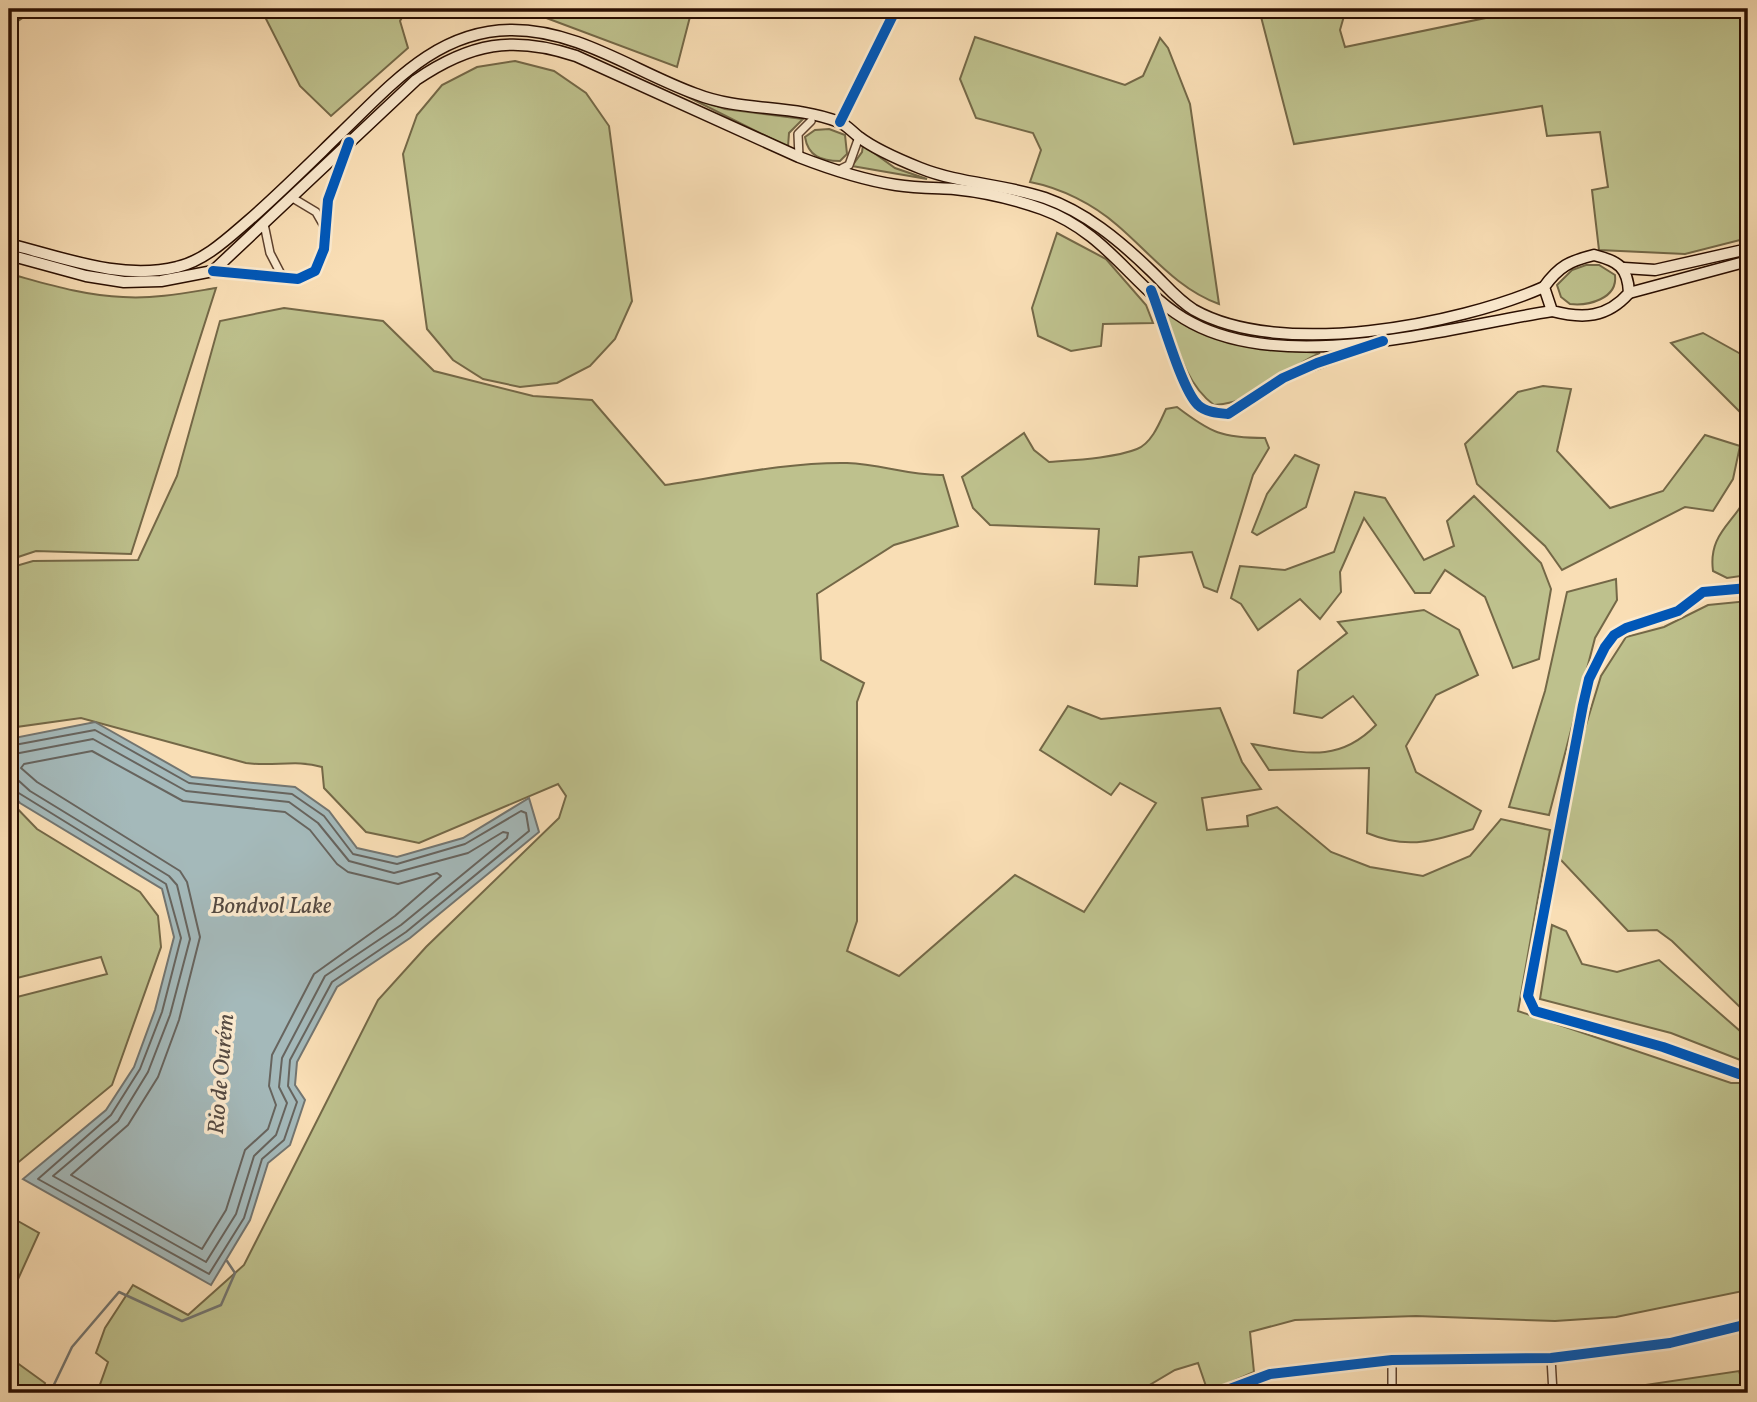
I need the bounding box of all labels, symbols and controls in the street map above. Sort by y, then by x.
water label: Bondvol Lake [211,891,332,923]
water label: Rio de Ourém [201,1012,243,1136]

